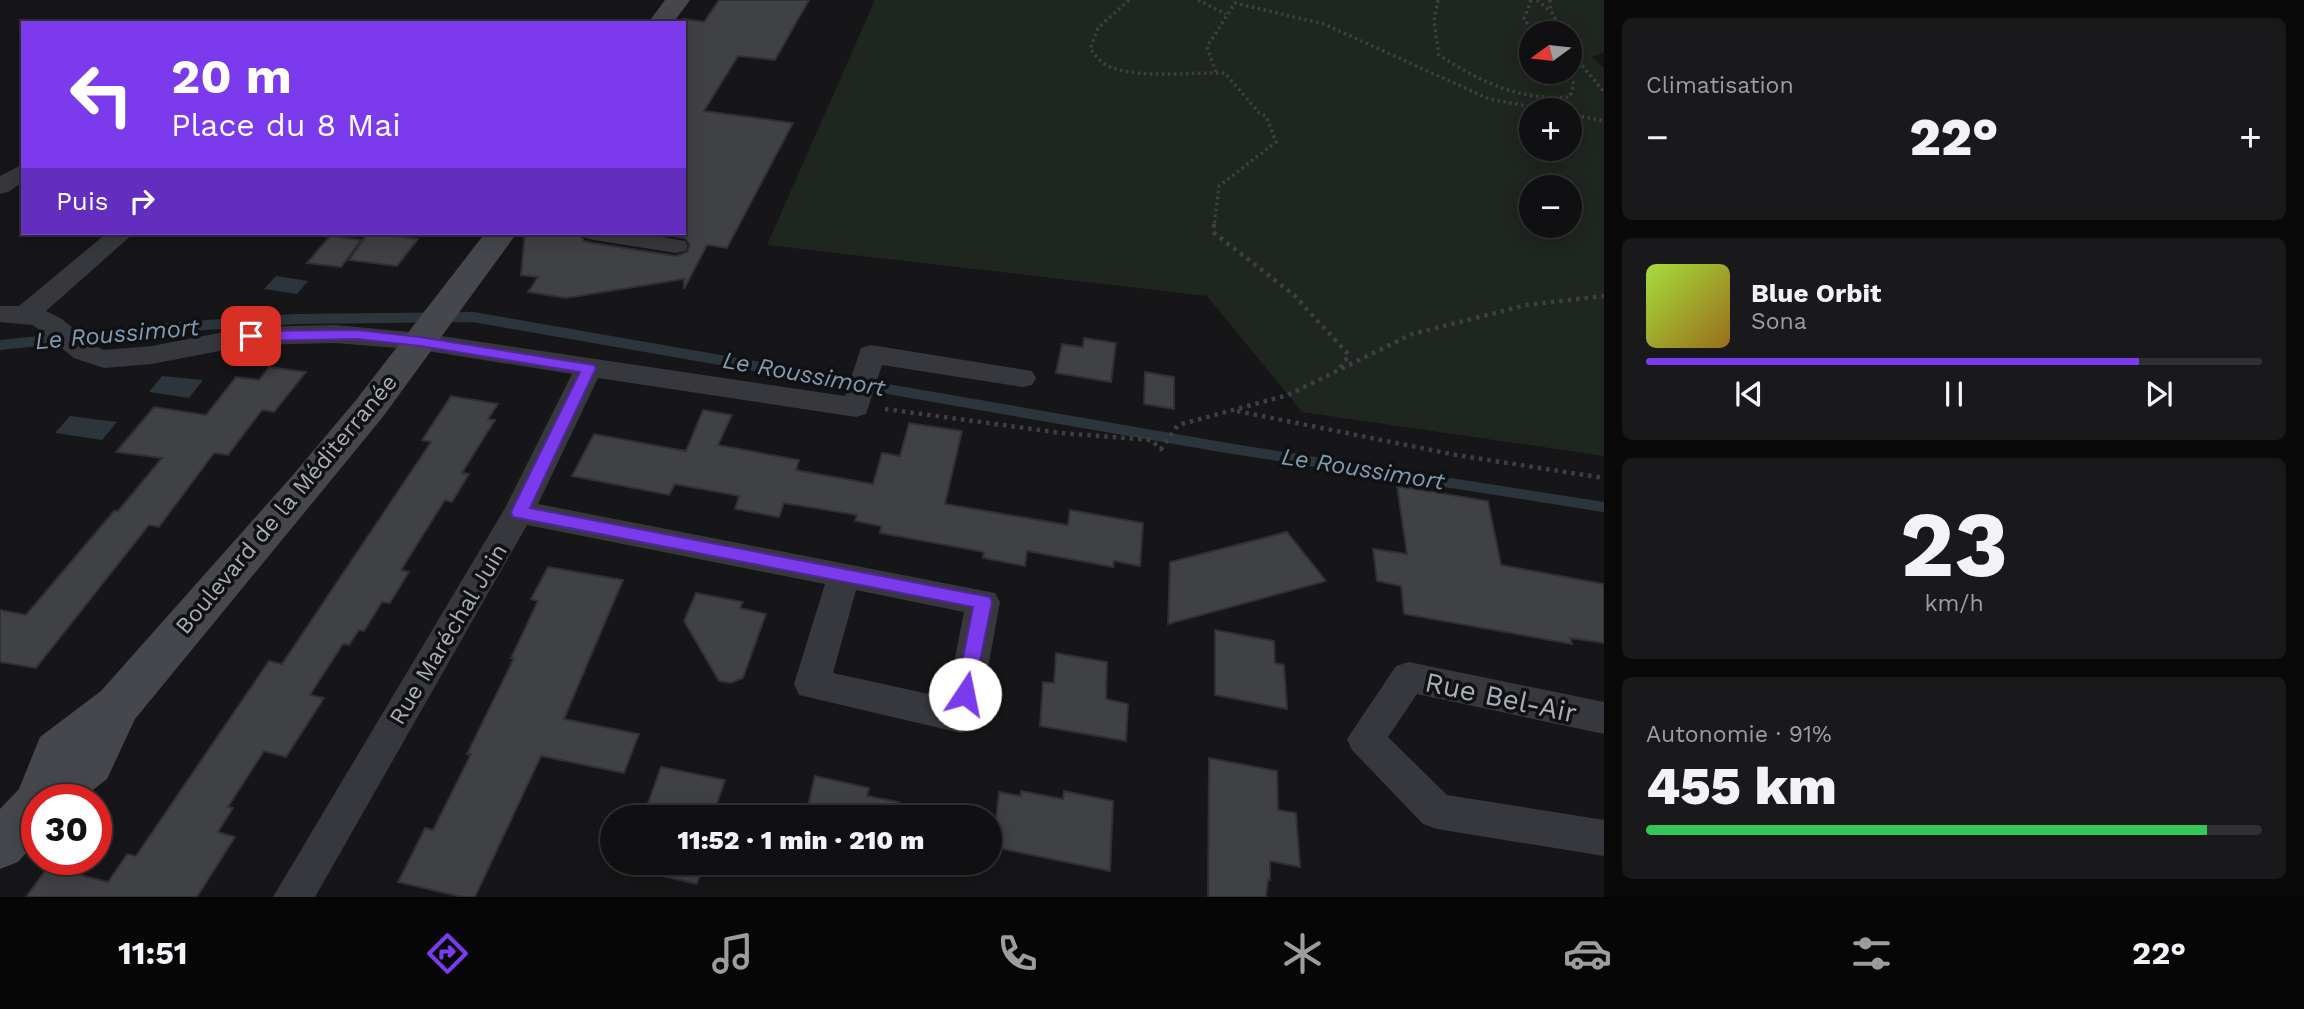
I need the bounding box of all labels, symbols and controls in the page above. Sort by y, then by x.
north arrow [1519,21,1582,84]
map controls [1519,21,1582,238]
text: 20 m [171,47,292,105]
icon: left [56,49,147,140]
text: Climatisation [1646,72,1794,99]
button: + [1519,98,1582,161]
text: Place du 8 Mai [171,106,401,144]
text: 22° [1910,107,1998,168]
text: − [1646,115,1669,159]
text: + [2239,115,2262,159]
button: − [1519,175,1582,238]
icon: right [123,182,161,220]
text: Puis [56,186,109,216]
text: Blue Orbit [1751,278,1881,308]
pin [221,306,281,366]
text: Sona [1751,308,1807,335]
water label: Le Roussimort [34,313,201,355]
icon: arrive [232,317,270,355]
water label: Le Roussimort [721,346,889,402]
street label: Boulevard de la Méditerranée [170,369,403,640]
icon: previous [1730,375,1768,413]
icon: pause [1935,375,1973,413]
icon: next [2140,375,2178,413]
water label: Le Roussimort [1280,442,1448,496]
text: 23 [1900,491,2008,598]
street label: Rue Maréchal Juin [384,539,513,730]
text: km/h [1924,590,1984,617]
position arrow [928,657,1002,731]
street label: Rue Bel-Air [1422,665,1580,730]
text: Autonomie · 91% [1646,721,1832,748]
text: 455 km [1646,756,1837,817]
speed limit sign: 30 [21,784,112,875]
text: 11:52 · 1 min · 210 m [678,825,924,855]
icon: directions [423,929,472,978]
icon: music [708,929,757,978]
icon: phone [993,929,1042,978]
icon: climate [1278,929,1327,978]
icon: car [1563,929,1612,978]
icon: filters [1847,929,1896,978]
text: 11:51 [118,934,188,972]
text: 22° [2132,934,2186,972]

